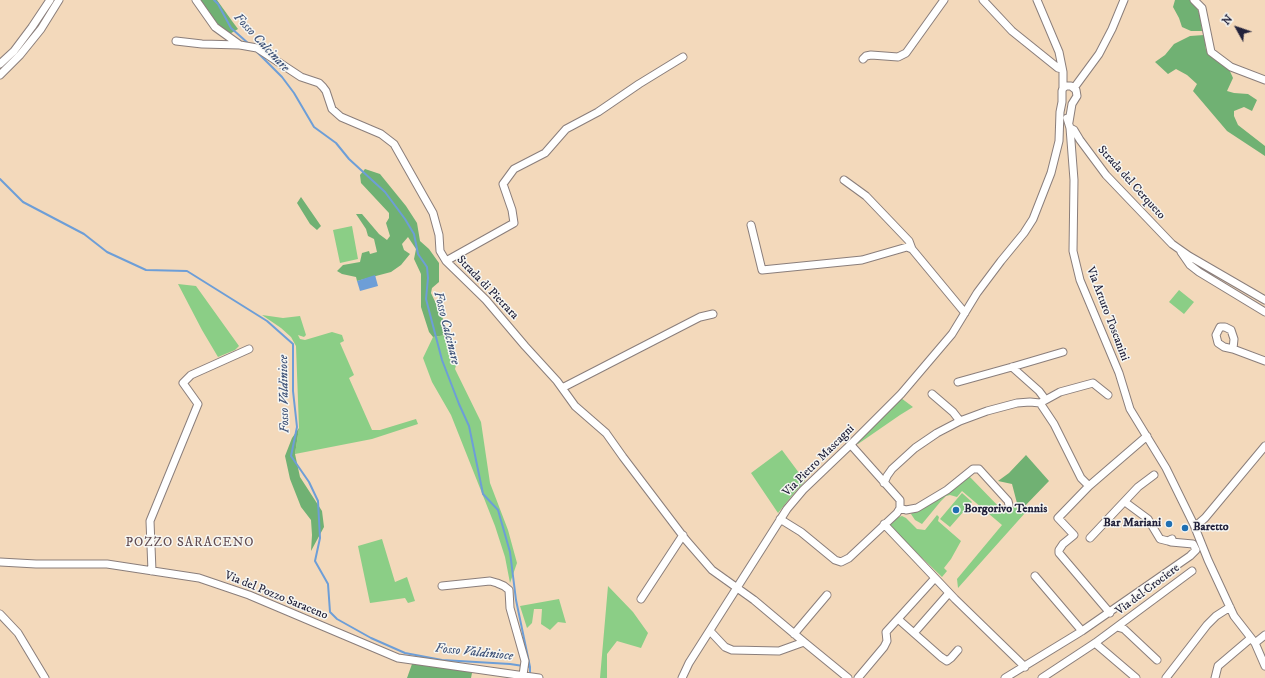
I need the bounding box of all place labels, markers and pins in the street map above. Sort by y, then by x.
place label: Borgorivo Tennis [964,503,1047,517]
marker: Borgorivo Tennis [951,505,961,515]
place label: Bar Mariani [1103,517,1161,531]
marker: Bar Mariani [1164,519,1174,529]
place label: Baretto [1193,521,1229,535]
marker: Baretto [1180,523,1190,533]

